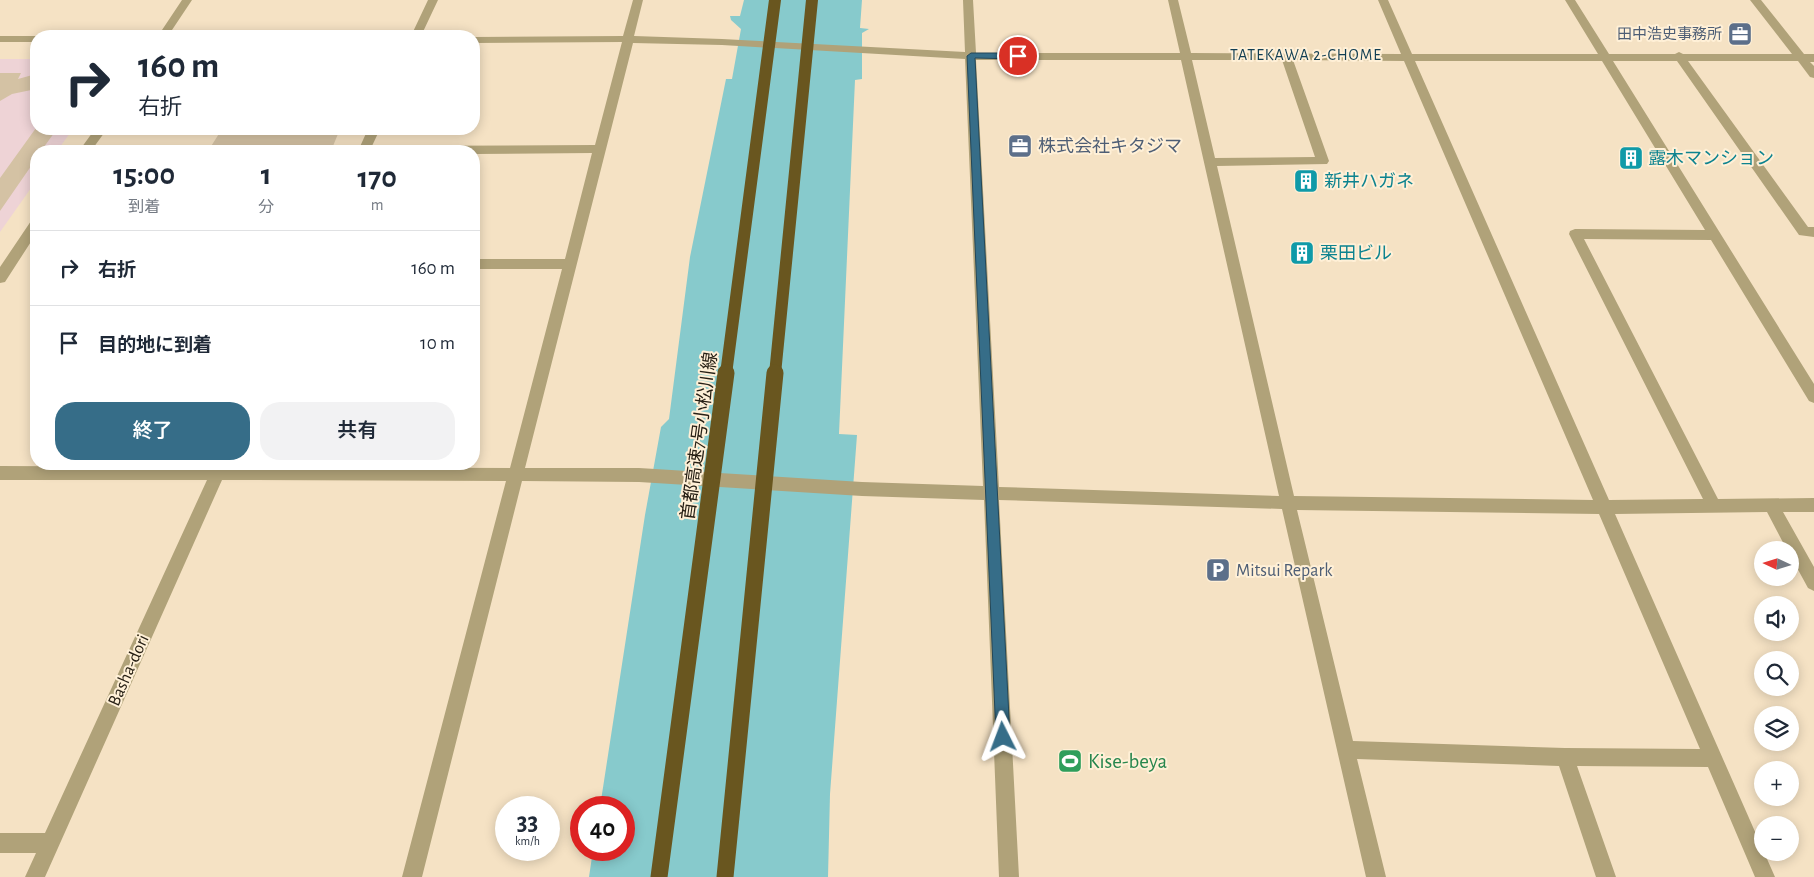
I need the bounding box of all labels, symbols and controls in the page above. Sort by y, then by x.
office icon: 田中浩史事務所 [1727,21,1753,47]
place label: 田中浩史事務所 [1617,26,1722,42]
pin [997,35,1039,77]
icon: arrive [1004,42,1032,70]
district label: TATEKAWA 2-CHOME [1230,47,1382,63]
text: 160 m [138,49,219,84]
icon: right [55,50,120,115]
text: 右折 [138,96,182,118]
office icon: 株式会社キタジマ [1007,133,1033,159]
place label: 株式会社キタジマ [1038,137,1182,156]
building icon: 露木マンション [1618,145,1644,171]
place label: 露木マンション [1648,149,1774,168]
text: 15:00 [113,160,175,190]
text: 1 [261,160,272,190]
text: 170 [357,163,397,193]
building icon: 新井ハガネ [1293,168,1319,194]
place label: 新井ハガネ [1324,171,1414,191]
text: m [371,197,384,213]
text: 到着 [128,199,160,215]
text: 分 [258,199,274,215]
building icon: 栗田ビル [1289,240,1315,266]
place label: 栗田ビル [1320,244,1392,263]
icon: right [55,254,83,282]
text: 160 m [411,259,455,278]
text: 右折 [98,261,136,280]
icon: arrive [55,329,83,357]
text: 10 m [420,334,455,353]
text: 目的地に到着 [98,336,212,355]
street label: 首都高速7号小松川線 [677,351,721,521]
button: 終了 [55,402,250,460]
button: 共有 [260,402,455,460]
north arrow [1754,541,1799,586]
map controls [1754,541,1799,861]
parking icon: Mitsui Repark [1205,557,1231,583]
place label: Mitsui Repark [1236,562,1333,580]
button: sound [1754,596,1799,641]
street label: Basha-dori [105,632,153,709]
button: search [1754,651,1799,696]
button: layers [1754,706,1799,751]
position arrow [976,710,1028,762]
sports icon: Kise-beya [1057,748,1083,774]
place label: Kise-beya [1088,751,1168,772]
button: + [1754,761,1799,806]
speed limit sign: 40 [570,796,635,861]
text: 33 [517,810,538,835]
button: − [1754,816,1799,861]
text: km/h [515,835,540,847]

